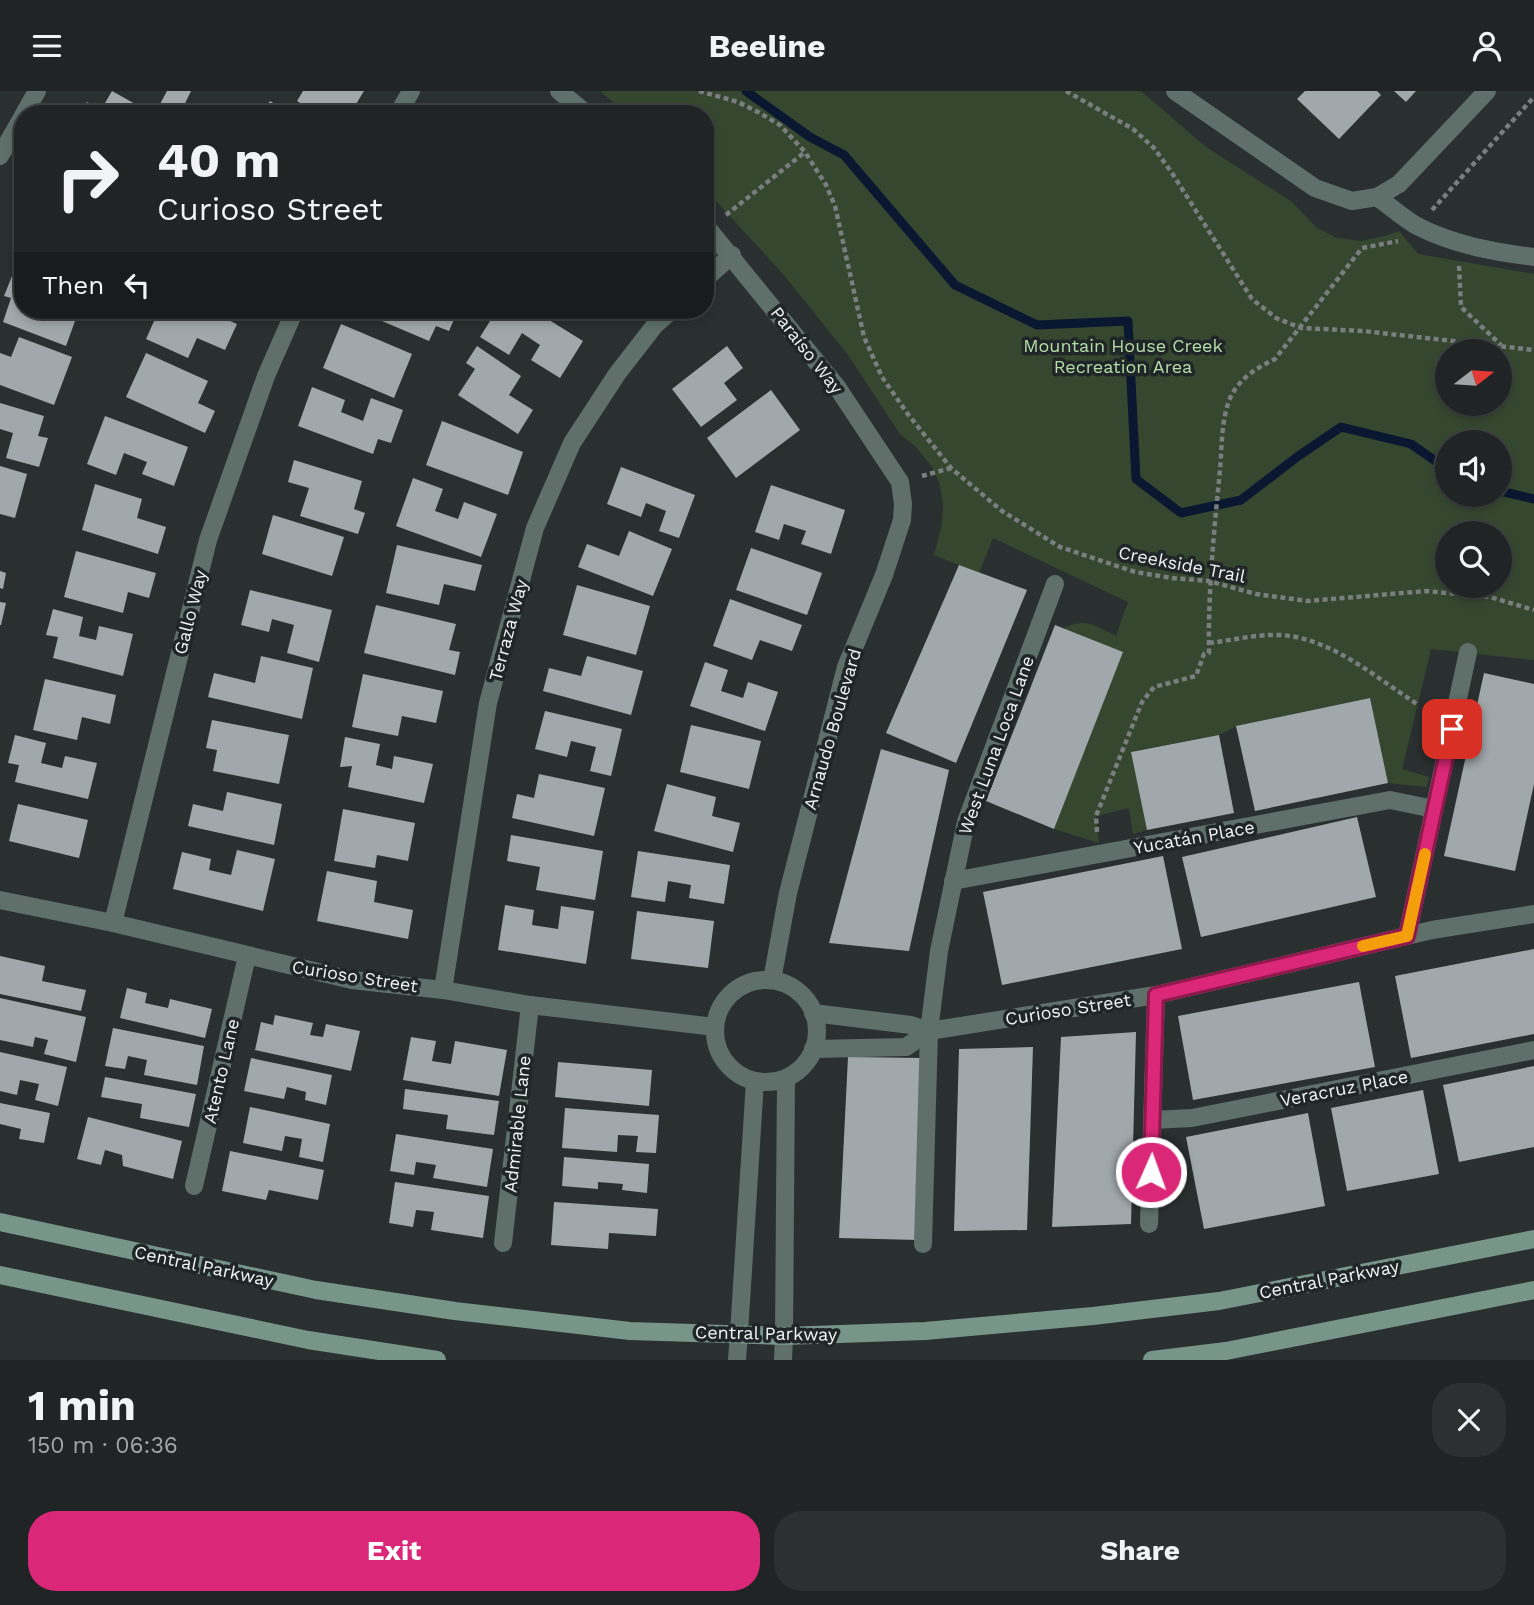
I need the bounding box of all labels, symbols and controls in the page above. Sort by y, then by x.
icon: menu [28,27,66,65]
text: Beeline [708,27,826,65]
icon: person [1468,27,1506,65]
text: 40 m [157,131,280,189]
icon: right [42,133,133,224]
text: Curioso Street [157,190,383,228]
icon: left [118,266,156,304]
text: Then [42,270,104,300]
street label: Paraíso Way [766,302,848,398]
park label: Mountain House Creek Recreation Area [1023,335,1223,377]
north arrow [1435,339,1512,417]
map controls [1435,339,1512,598]
button: sound [1435,430,1512,507]
button: search [1435,521,1512,598]
street label: Creekside Trail [1117,541,1248,587]
street label: Gallo Way [169,567,211,656]
street label: Terraza Way [484,576,532,683]
street label: Arnaudo Boulevard [799,646,865,812]
street label: West Luna Loca Lane [954,653,1038,837]
pin [1422,699,1482,759]
icon: arrive [1433,710,1471,748]
street label: Yucatán Place [1132,816,1256,858]
street label: Curioso Street [291,956,420,996]
street label: Curioso Street [1004,989,1133,1029]
street label: Atento Lane [199,1016,243,1126]
street label: Admirable Lane [499,1054,535,1194]
street label: Veracruz Place [1278,1065,1410,1111]
position arrow [1114,1135,1188,1209]
street label: Central Parkway [132,1241,276,1291]
street label: Central Parkway [1257,1255,1401,1303]
street label: Central Parkway [695,1321,838,1345]
text: 1 min [28,1381,136,1430]
button: close [1432,1383,1506,1457]
text: 150 m · 06:36 [28,1432,178,1459]
button: Exit [28,1511,760,1591]
button: Share [774,1511,1506,1591]

